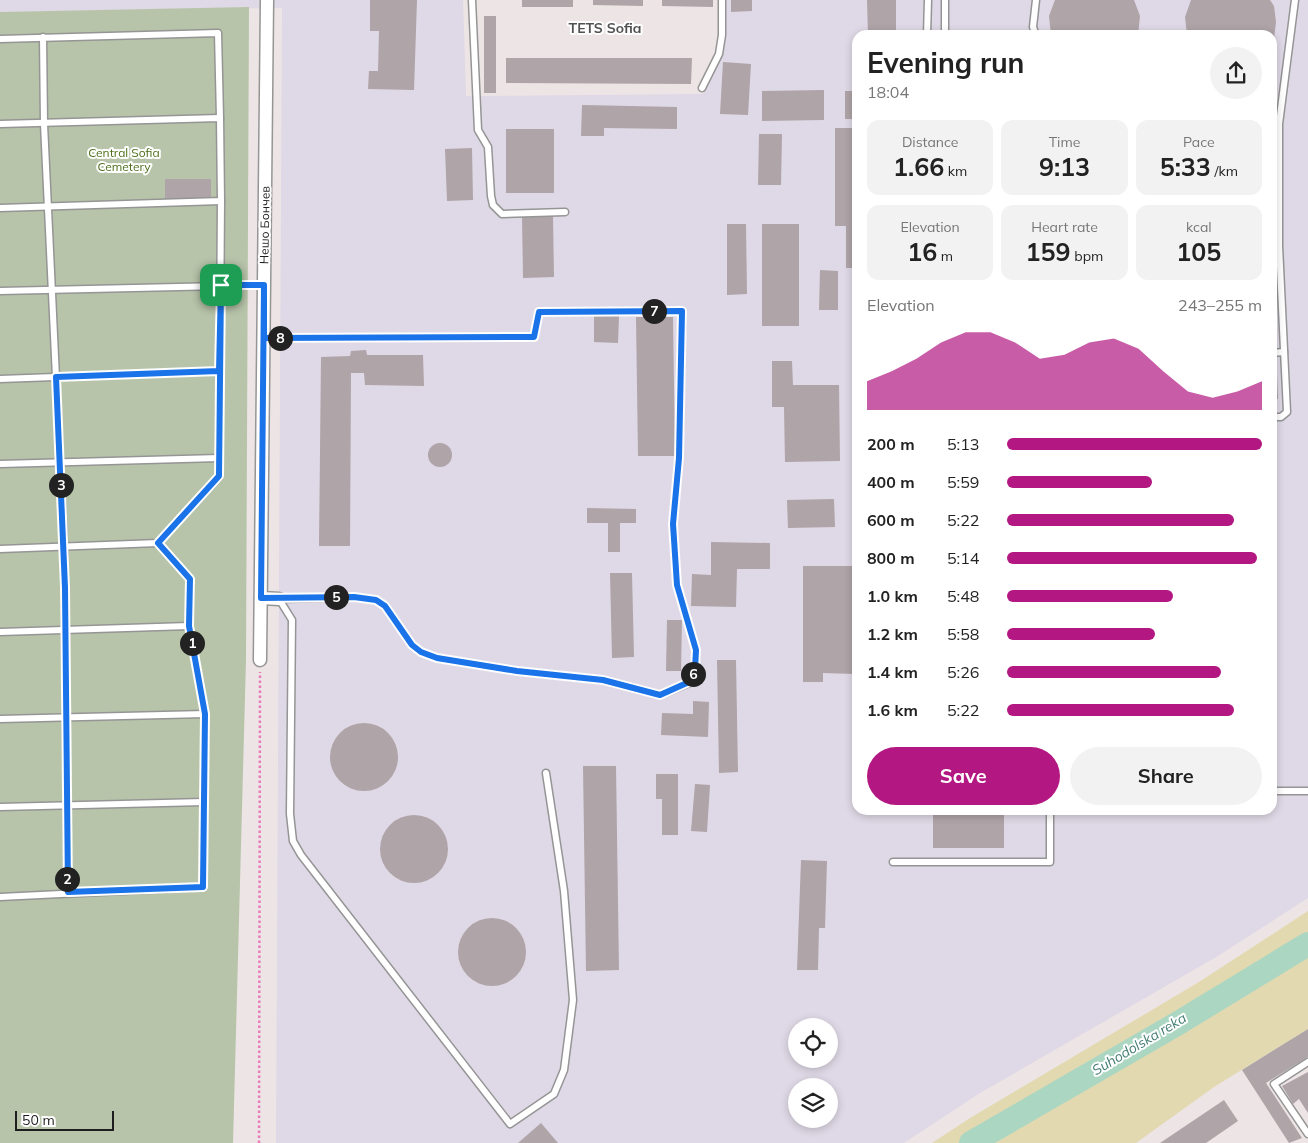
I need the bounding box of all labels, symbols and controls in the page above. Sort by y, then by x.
district label: TETS Sofia [569,19,641,37]
text: Evening run [867,45,1024,80]
button: share [1210,47,1262,99]
text: 18:04 [867,82,909,102]
text: Distance [902,133,958,151]
text: Time [1049,133,1080,151]
text: Pace [1183,133,1215,151]
park label: Central Sofia Cemetery [88,145,160,174]
text: 1.66 [893,151,944,182]
text: 9:13 [1039,151,1090,182]
text: 5:33 [1160,151,1211,182]
text: km [944,162,967,180]
text: /km [1211,162,1238,180]
street label: Нешо Бончев [256,186,273,264]
text: Elevation [901,218,960,236]
text: Heart rate [1031,218,1098,236]
text: kcal [1186,218,1212,236]
text: 16 [907,236,937,267]
text: 159 [1026,236,1071,267]
text: 105 [1176,236,1221,267]
text: m [937,247,953,265]
text: bpm [1071,247,1103,265]
pin [200,264,242,306]
icon: arrive [207,271,235,299]
text: Elevation [867,295,935,315]
text: 243–255 m [1178,295,1262,315]
pin: 7 [642,298,666,324]
text: 7 [650,302,659,320]
pin: 8 [268,326,292,350]
text: 8 [276,329,285,347]
text: 200 m [867,434,915,454]
text: 5:13 [947,434,979,454]
pin: 3 [48,472,74,498]
text: 400 m [867,472,915,492]
text: 5:59 [947,472,979,492]
text: 3 [57,476,66,494]
text: 600 m [867,510,915,530]
text: 5:22 [947,510,979,530]
text: 800 m [867,548,915,568]
text: 5:14 [947,548,979,568]
pin: 5 [324,584,348,610]
text: 1.0 km [867,586,918,606]
text: 5:48 [947,586,979,606]
text: 5 [332,588,341,606]
text: 1.2 km [867,624,918,644]
text: 5:58 [947,624,979,644]
pin: 1 [180,630,204,656]
text: 1 [188,634,197,652]
pin: 6 [680,662,706,686]
text: 1.4 km [867,662,918,682]
text: 5:26 [947,662,979,682]
text: 6 [689,665,698,683]
text: 1.6 km [867,700,918,720]
text: 5:22 [947,700,979,720]
button: Save [867,747,1060,805]
button: Share [1070,747,1262,805]
pin: 2 [54,866,80,892]
text: 2 [63,870,72,888]
water label: Suhodolska reka [1088,1009,1190,1079]
map controls [788,1018,838,1128]
button: locate [788,1018,838,1068]
button: layers [788,1078,838,1128]
scale bar [15,1108,114,1131]
text: 50 m [22,1111,55,1129]

